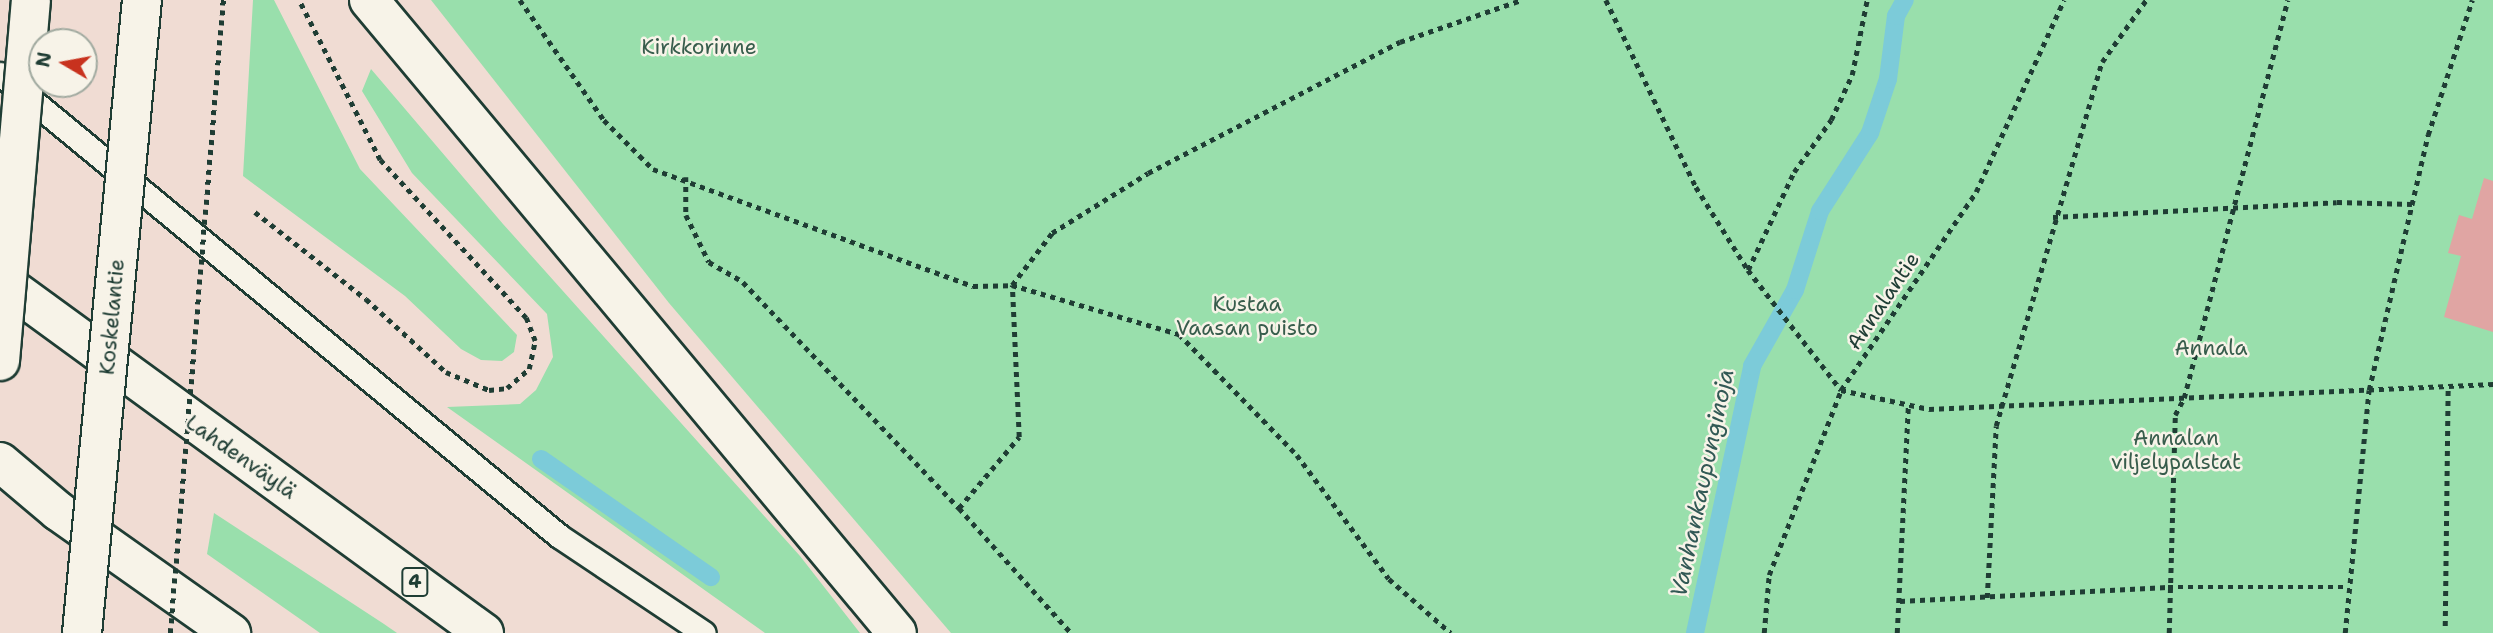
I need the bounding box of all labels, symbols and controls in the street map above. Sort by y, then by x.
north arrow [28,28,98,98]
park label: Kirkkorinne [641,34,757,60]
text: N [30,50,57,69]
street label: Annalantie [1841,248,1925,354]
street label: Koskelantie [94,258,130,376]
park label: Kustaa Vaasan puisto [1176,291,1318,341]
park label: Annala [2174,335,2248,361]
water label: Vanhankaupunginoja [1664,366,1740,600]
street label: Lahdenväylä [181,410,301,504]
park label: Annalan viljelypalstat [2111,425,2241,475]
road number: 4 [401,566,429,597]

